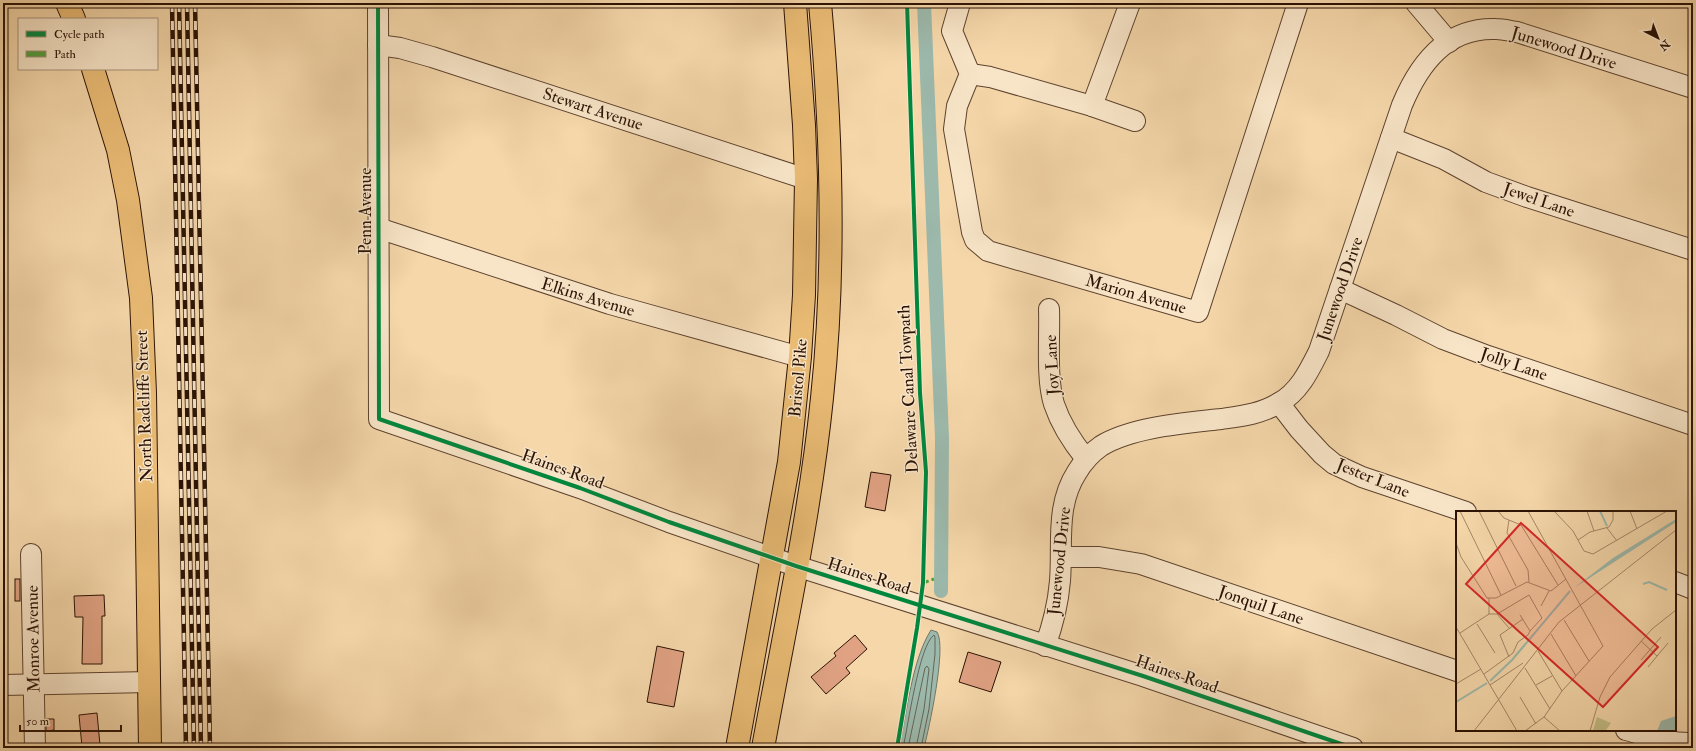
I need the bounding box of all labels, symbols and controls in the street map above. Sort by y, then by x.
legend [18,18,158,70]
north arrow [1638,18,1678,58]
street label: Junewood Drive [1508,22,1619,75]
text: Cycle path [54,27,105,42]
text: N [1655,36,1673,54]
text: Path [54,47,77,62]
street label: Stewart Avenue [540,83,646,135]
street label: Penn Avenue [355,168,376,254]
street label: Jewel Lane [1499,178,1578,223]
street label: Junewood Drive [1312,234,1369,345]
street label: Marion Avenue [1083,270,1189,318]
street label: Elkins Avenue [539,273,637,321]
street label: Delaware Canal Towpath [893,304,924,474]
street label: North Radcliffe Street [131,329,157,482]
street label: Joy Lane [1040,334,1065,397]
street label: Bristol Pike [784,338,812,418]
street label: Jolly Lane [1476,342,1550,386]
street label: Haines Road [519,444,608,494]
street label: Jester Lane [1332,453,1413,503]
street label: Junewood Drive [1043,506,1076,617]
inset map [1456,511,1676,731]
street label: Haines Road [825,553,914,600]
street label: Jonquil Lane [1214,580,1306,630]
street label: Monroe Avenue [22,585,44,693]
street label: Haines Road [1133,650,1222,698]
scale bar [20,707,121,733]
text: 50 m [26,714,50,729]

